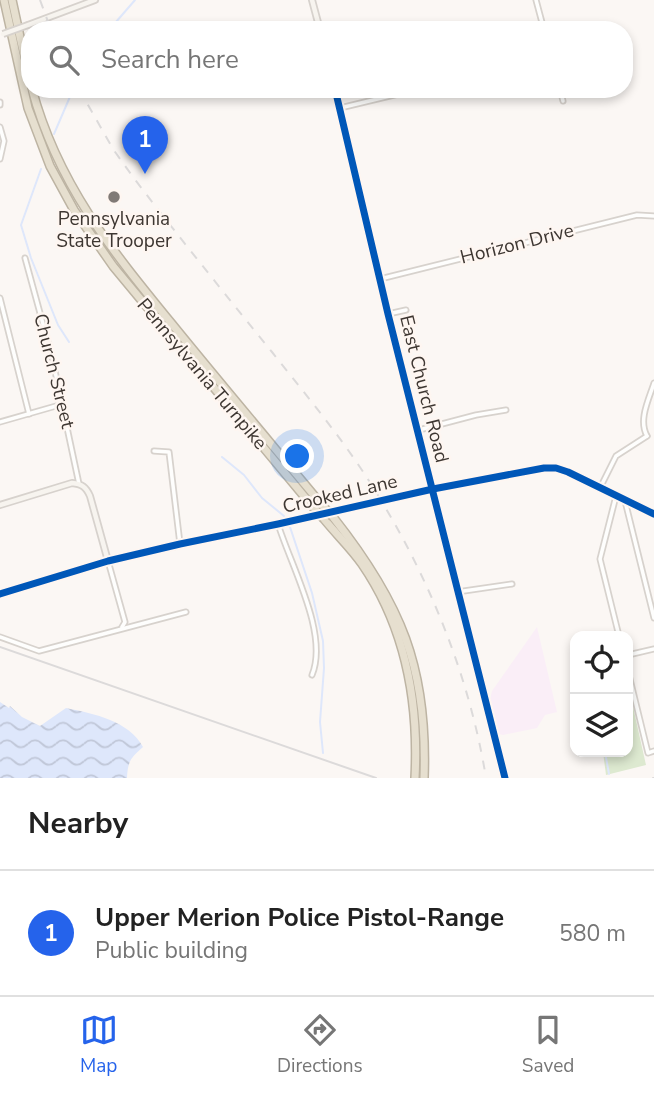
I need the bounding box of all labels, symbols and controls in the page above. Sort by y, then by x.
search box [21,21,633,98]
icon: search [45,41,83,79]
text: Search here [101,42,239,77]
pin: 1 [122,116,168,174]
marker: Pennsylvania State Trooper [106,189,122,205]
place label: Pennsylvania State Trooper [56,206,172,254]
street label: Horizon Drive [458,217,576,271]
street label: Pennsylvania Turnpike [131,293,273,455]
street label: Church Street [27,311,81,431]
street label: East Church Road [393,313,455,465]
your location [280,439,314,473]
street label: Crooked Lane [280,468,400,520]
map controls [570,631,633,757]
button: locate [570,631,633,694]
button: layers [570,694,633,757]
text: Nearby [28,803,128,844]
text: Upper Merion Police Pistol-Range [95,900,504,935]
text: 1 [44,918,58,949]
text: 580 m [559,918,626,949]
text: Public building [95,935,248,966]
tab: Map [80,1011,118,1079]
tab: Directions [277,1011,363,1079]
tab: Saved [522,1011,574,1079]

